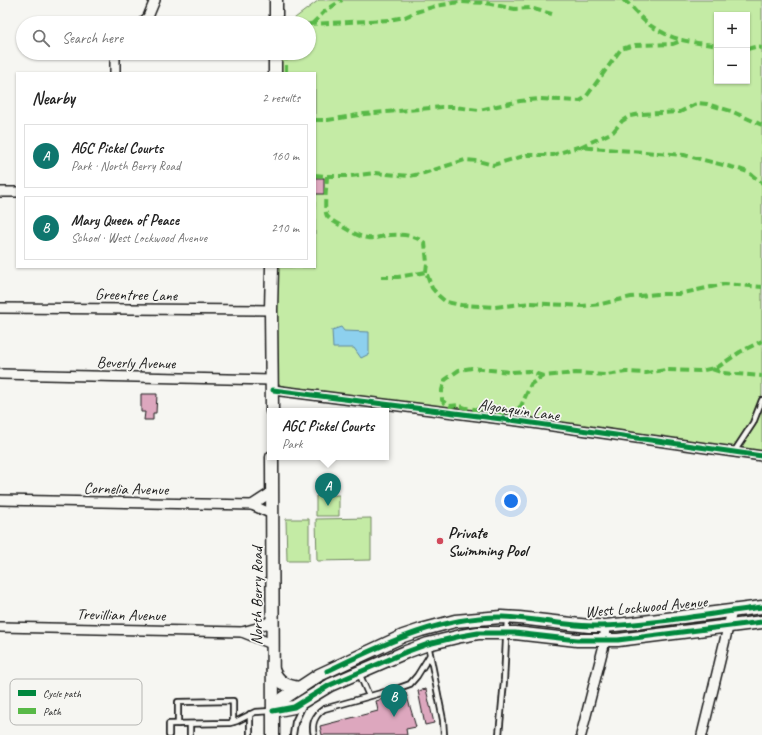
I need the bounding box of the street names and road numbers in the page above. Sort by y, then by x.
street label: Greentree Lane [95,284,179,306]
street label: Beverly Avenue [96,352,177,374]
street label: Algonquin Lane [477,394,562,426]
street label: Cornelia Avenue [83,478,170,500]
street label: North Berry Road [247,544,267,645]
street label: West Lockwood Avenue [584,592,710,622]
street label: Trevillian Avenue [77,604,167,626]

